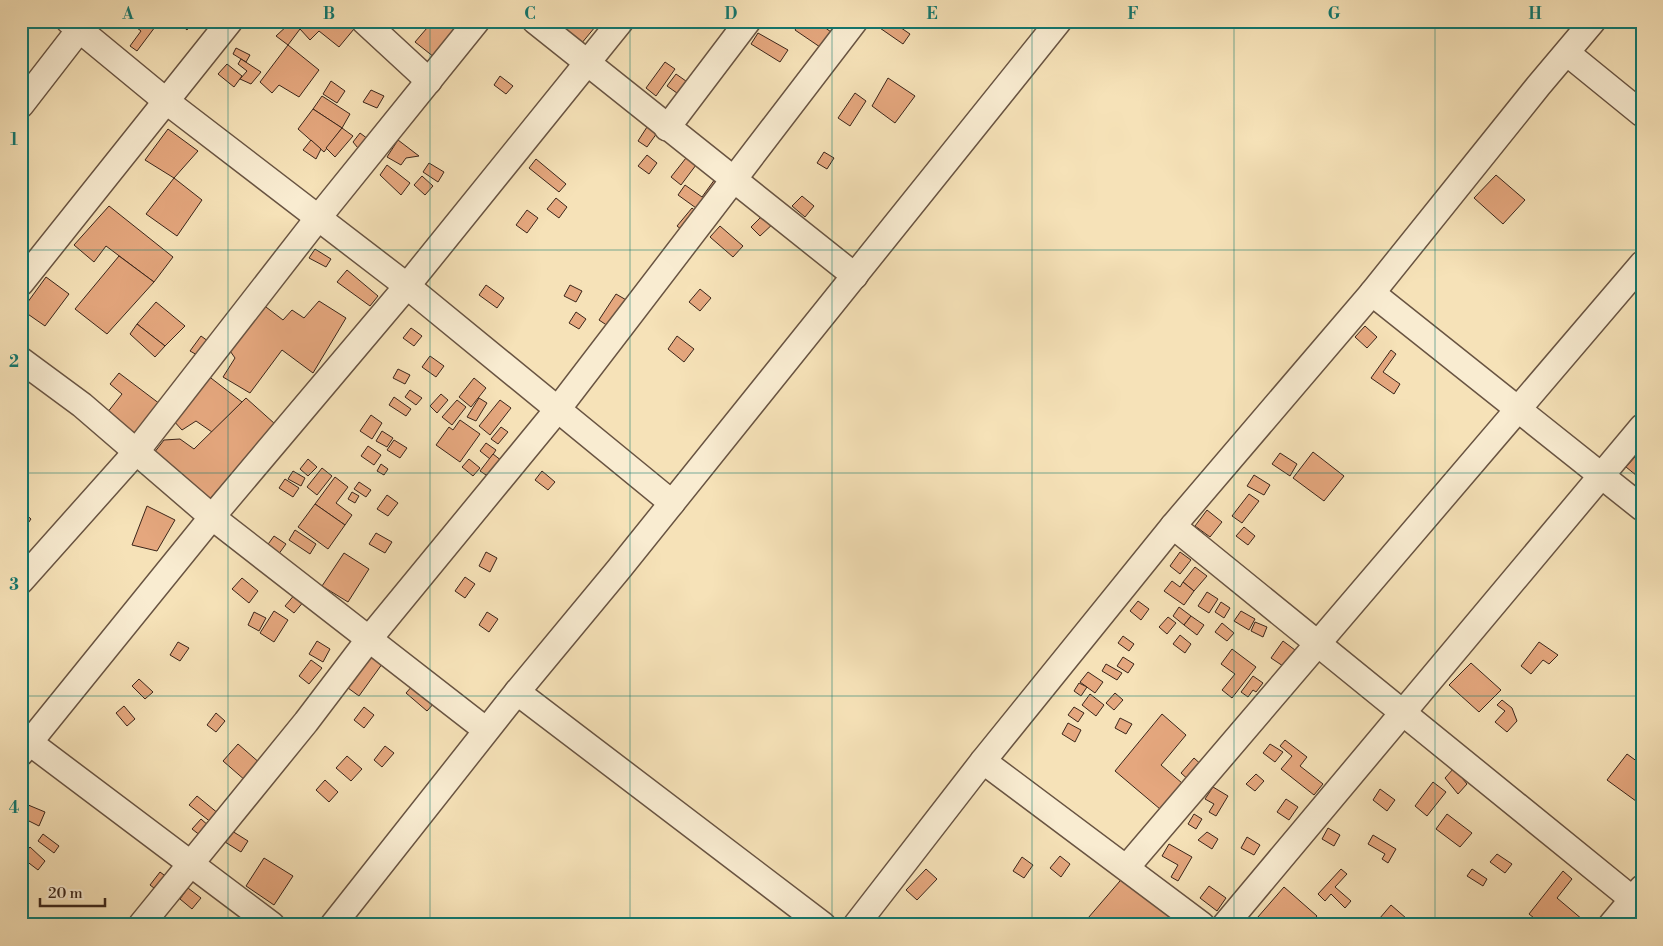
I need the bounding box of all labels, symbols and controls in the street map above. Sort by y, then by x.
text: A [121,4,134,24]
text: B [323,4,335,24]
text: C [524,4,536,24]
text: D [725,4,738,24]
text: E [926,4,938,24]
text: F [1127,4,1139,24]
text: G [1328,4,1341,24]
text: H [1528,4,1542,24]
text: 1 [10,130,18,150]
text: 2 [9,352,19,372]
text: 3 [9,575,19,595]
text: 4 [9,798,20,818]
scale bar [40,876,105,908]
text: 20 m [48,884,83,903]

